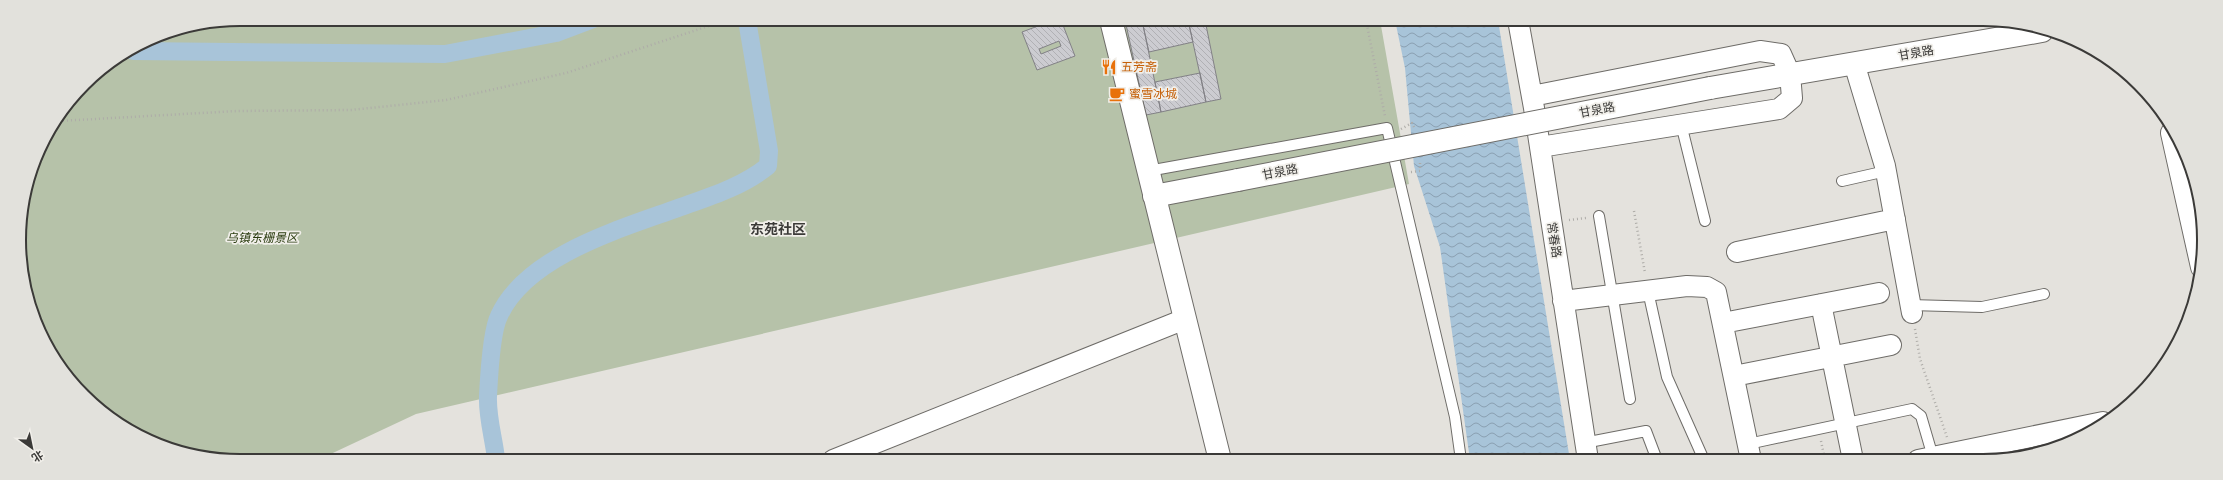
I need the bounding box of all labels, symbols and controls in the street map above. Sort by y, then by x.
street label: 甘泉路 [1897,42,1935,63]
restaurant icon: 五芳斋 [1100,58,1118,76]
place label: 五芳斋 [1121,59,1157,74]
cafe icon: 蜜雪冰城 [1108,85,1126,103]
place label: 蜜雪冰城 [1129,86,1177,101]
street label: 甘泉路 [1578,99,1616,120]
street label: 甘泉路 [1261,161,1299,182]
district label: 东苑社区 [750,220,806,238]
street label: 常春路 [1544,221,1565,259]
park label: 乌镇东栅景区 [226,230,300,245]
north arrow [12,428,52,468]
text: 北 [29,448,46,465]

